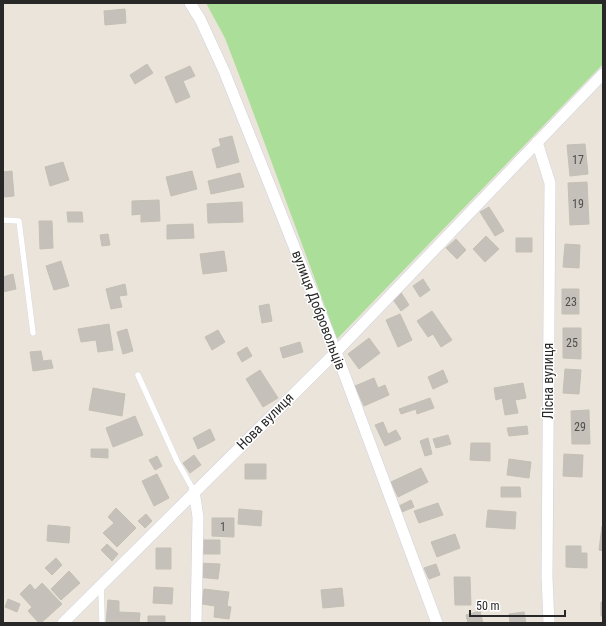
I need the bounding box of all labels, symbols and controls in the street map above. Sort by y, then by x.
house number: 17 [572,153,584,167]
house number: 19 [572,197,584,211]
street label: вулиця Добровольців [289,248,349,372]
house number: 23 [565,295,577,309]
house number: 25 [566,336,578,350]
street label: Лісна вулиця [540,343,556,419]
street label: Нова вулиця [233,389,297,453]
house number: 29 [574,420,586,434]
house number: 1 [220,520,226,534]
scale bar [470,592,565,618]
text: 50 m [476,599,500,613]

